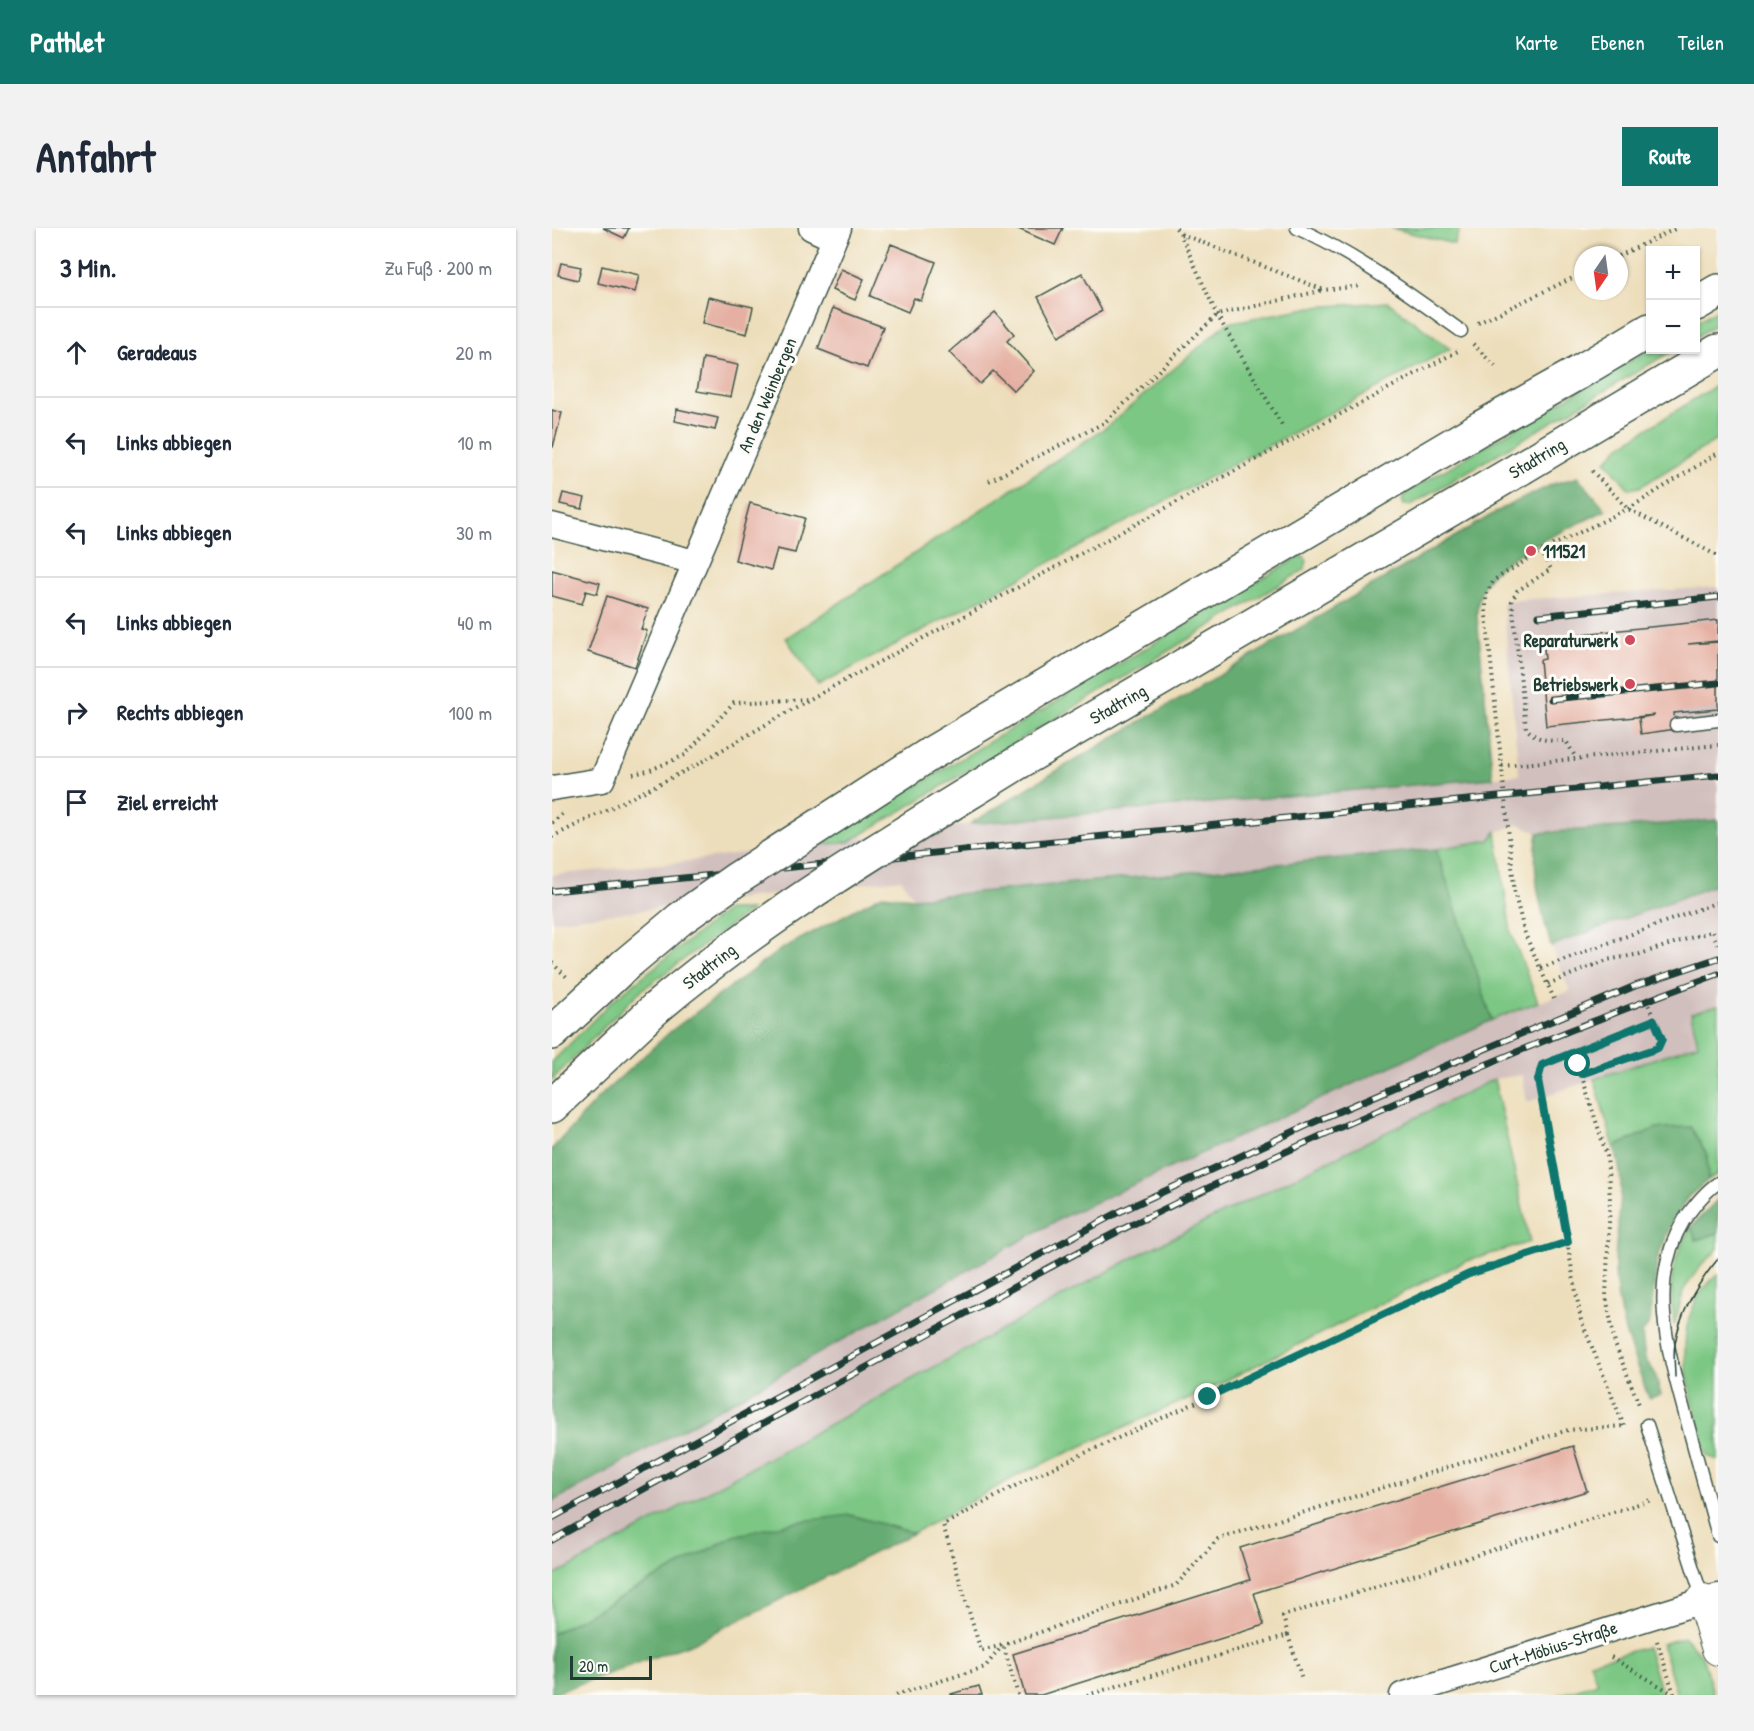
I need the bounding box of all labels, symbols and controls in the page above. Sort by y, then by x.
text: Pathlet [30,23,104,61]
text: Karte [1515,28,1558,57]
text: Ebenen [1591,28,1645,57]
text: Teilen [1678,28,1724,57]
button: Route [1622,127,1718,186]
text: Anfahrt [36,128,155,185]
north arrow [1574,246,1628,300]
map controls [1646,246,1700,354]
button: + [1646,246,1700,300]
text: 3 Min. [60,250,116,285]
text: Zu Fuß · 200 m [385,254,492,281]
button: − [1646,300,1700,354]
street label: An den Weinbergen [732,334,802,456]
icon: ahead [60,336,93,369]
text: Geradeaus [117,337,197,367]
text: 20 m [455,339,492,366]
icon: left [60,426,93,459]
text: Links abbiegen [117,427,232,457]
text: 10 m [458,429,492,456]
street label: Stadtring [1504,431,1570,485]
icon: left [60,516,93,549]
text: Links abbiegen [117,517,232,547]
text: 30 m [456,519,492,546]
place label: 111521 [1543,539,1586,564]
marker: 111521 [1524,544,1538,558]
icon: left [60,606,93,639]
text: Links abbiegen [117,607,232,637]
text: 40 m [457,609,492,636]
place label: Reparaturwerk [1524,628,1619,654]
marker: Reparaturwerk [1623,633,1637,647]
place label: Betriebswerk [1533,672,1619,697]
marker: Betriebswerk [1623,677,1637,691]
street label: Stadtring [1085,678,1151,730]
icon: right [60,696,93,729]
text: Rechts abbiegen [117,697,244,727]
text: 100 m [449,699,492,726]
icon: arrive [60,786,93,819]
text: Ziel erreicht [117,787,217,817]
street label: Stadtring [677,937,741,995]
route start [1564,1050,1590,1076]
route end [1194,1383,1220,1409]
street label: Curt-Möbius-Straße [1486,1614,1620,1680]
scale bar [570,1653,652,1680]
text: 20 m [579,1655,608,1677]

